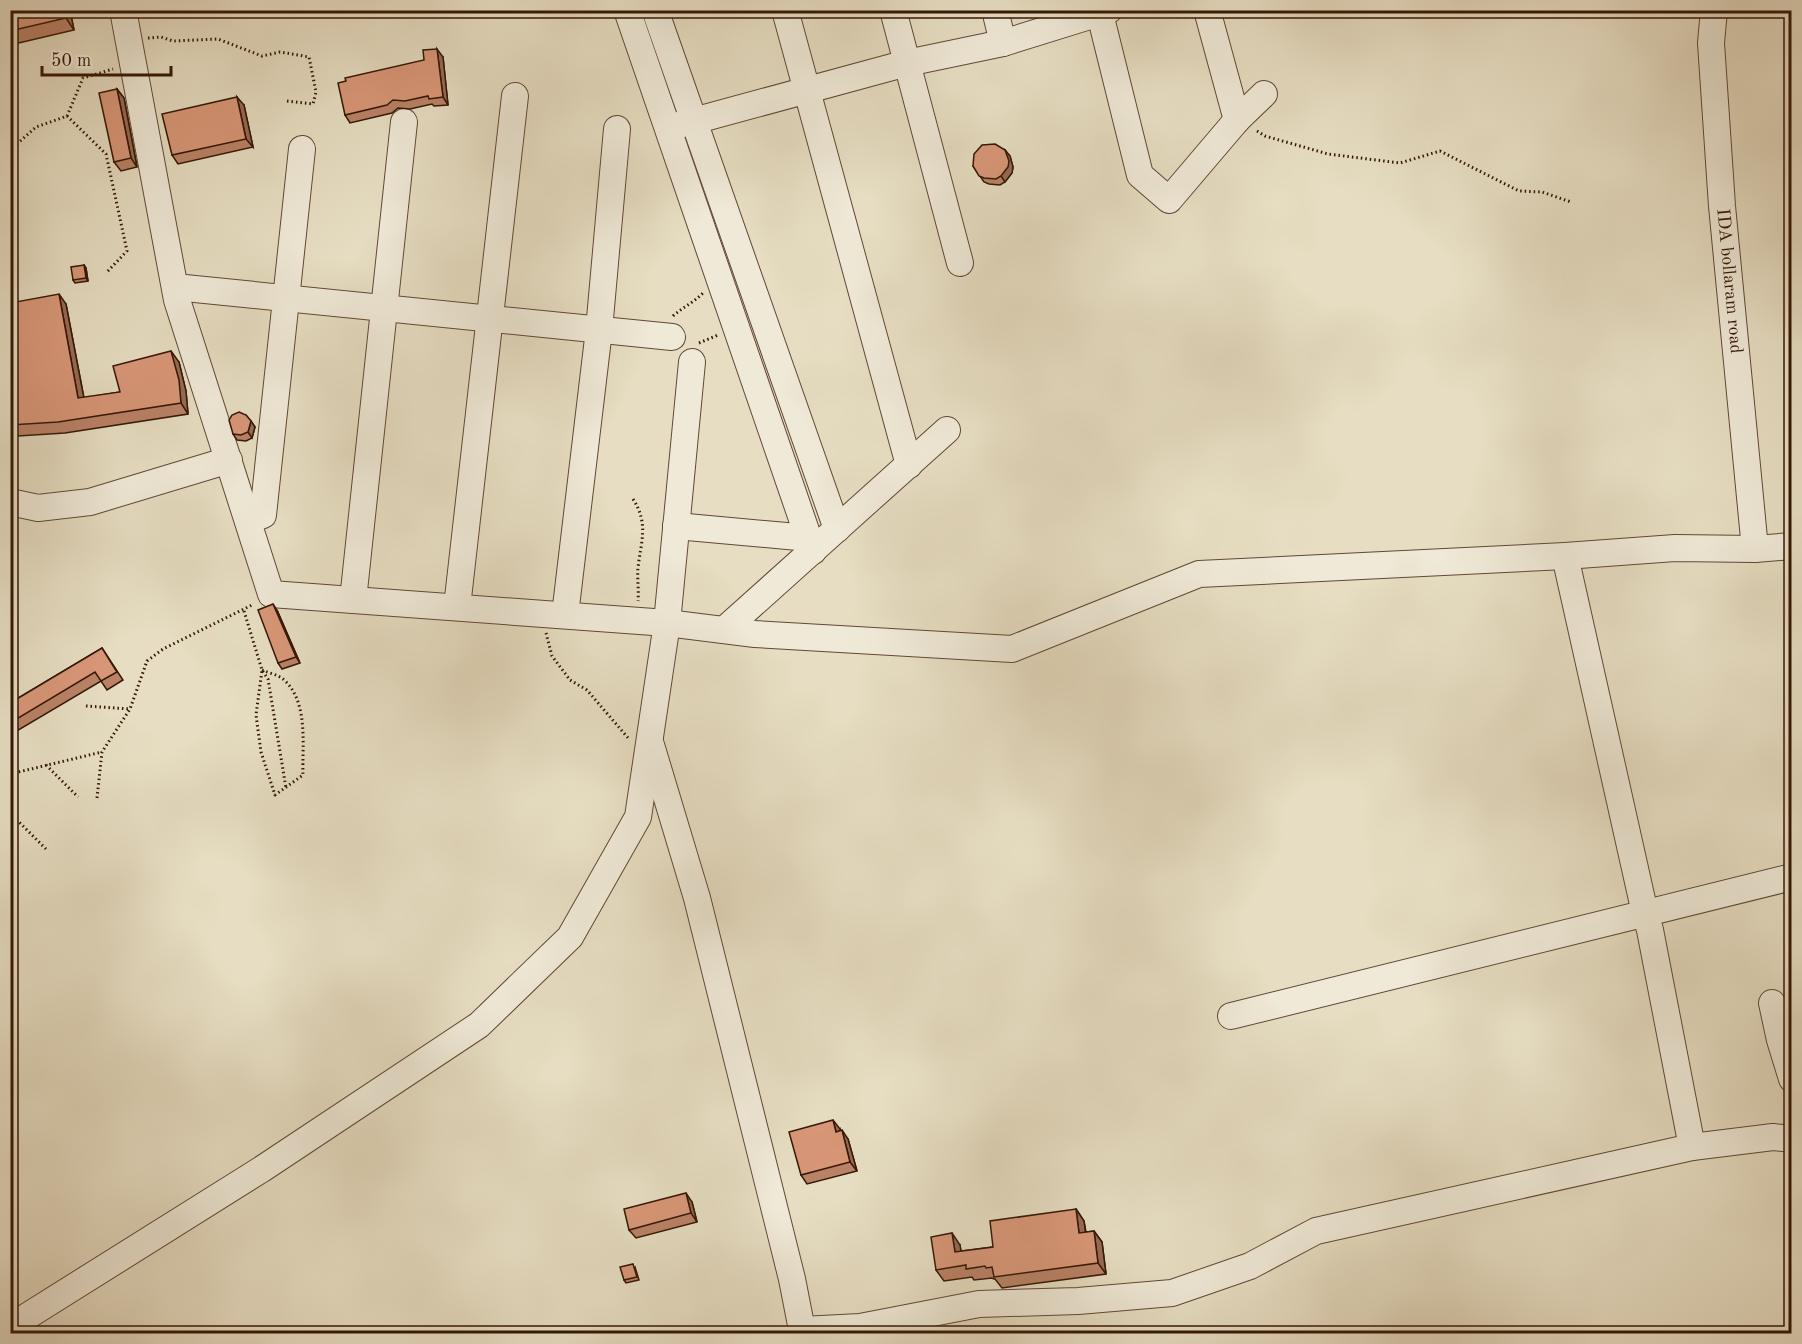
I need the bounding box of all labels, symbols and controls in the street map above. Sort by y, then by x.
scale bar [42,39,171,77]
text: 50 m [51,52,91,70]
street label: IDA bollaram road [1713,208,1745,355]

